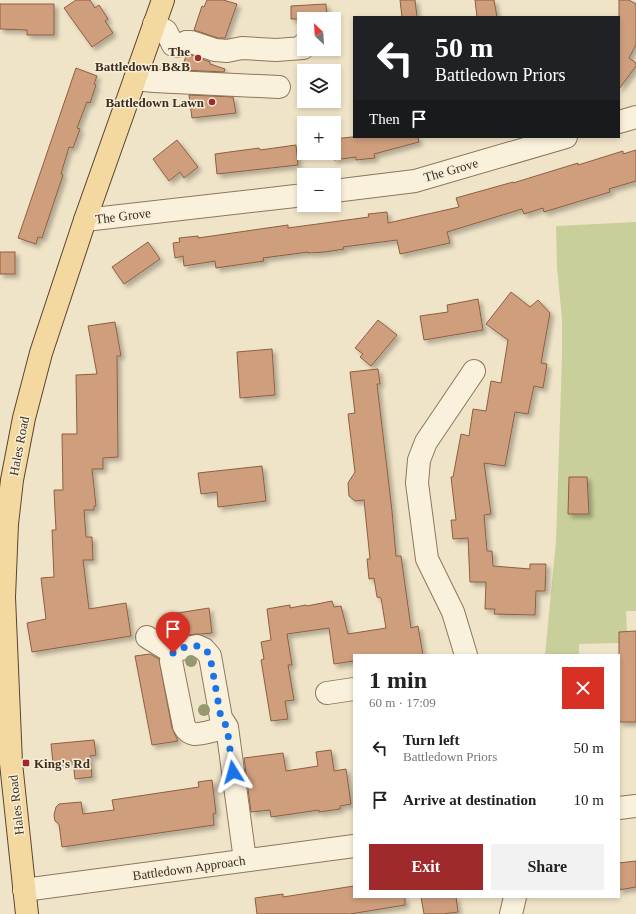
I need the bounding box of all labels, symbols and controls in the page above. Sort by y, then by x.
north arrow [297,12,341,56]
map controls [297,12,341,212]
icon: left [369,32,421,84]
text: 50 m [435,32,493,63]
place label: The Battledown B&B [95,44,190,74]
marker: The Battledown B&B [193,53,203,63]
button: layers [297,64,341,108]
text: Battledown Priors [435,65,566,85]
place label: Battledown Lawn [105,95,205,110]
marker: Battledown Lawn [207,97,217,107]
icon: arrive [408,108,430,130]
text: Then [369,111,400,127]
button: + [297,116,341,160]
street label: The Grove [422,155,480,185]
button: − [297,168,341,212]
street label: The Grove [94,205,152,227]
street label: Hales Road [6,414,32,477]
pin [156,612,190,653]
icon: arrive [162,618,184,640]
text: 1 min [369,667,427,693]
button: close [562,667,604,709]
text: 60 m · 17:09 [369,695,436,710]
text: Turn left [403,732,460,748]
icon: left [369,737,391,759]
text: 50 m [574,740,604,756]
text: Battledown Priors [403,749,497,764]
position arrow [212,751,254,793]
place label: King's Rd [34,756,91,771]
marker: King's Rd [21,758,31,768]
street label: Hales Road [5,774,27,836]
icon: arrive [369,789,391,811]
text: Arrive at destination [403,792,536,808]
text: 10 m [574,792,604,808]
button: Exit [369,844,483,890]
button: Share [491,844,604,890]
street label: Battledown Approach [132,853,247,883]

